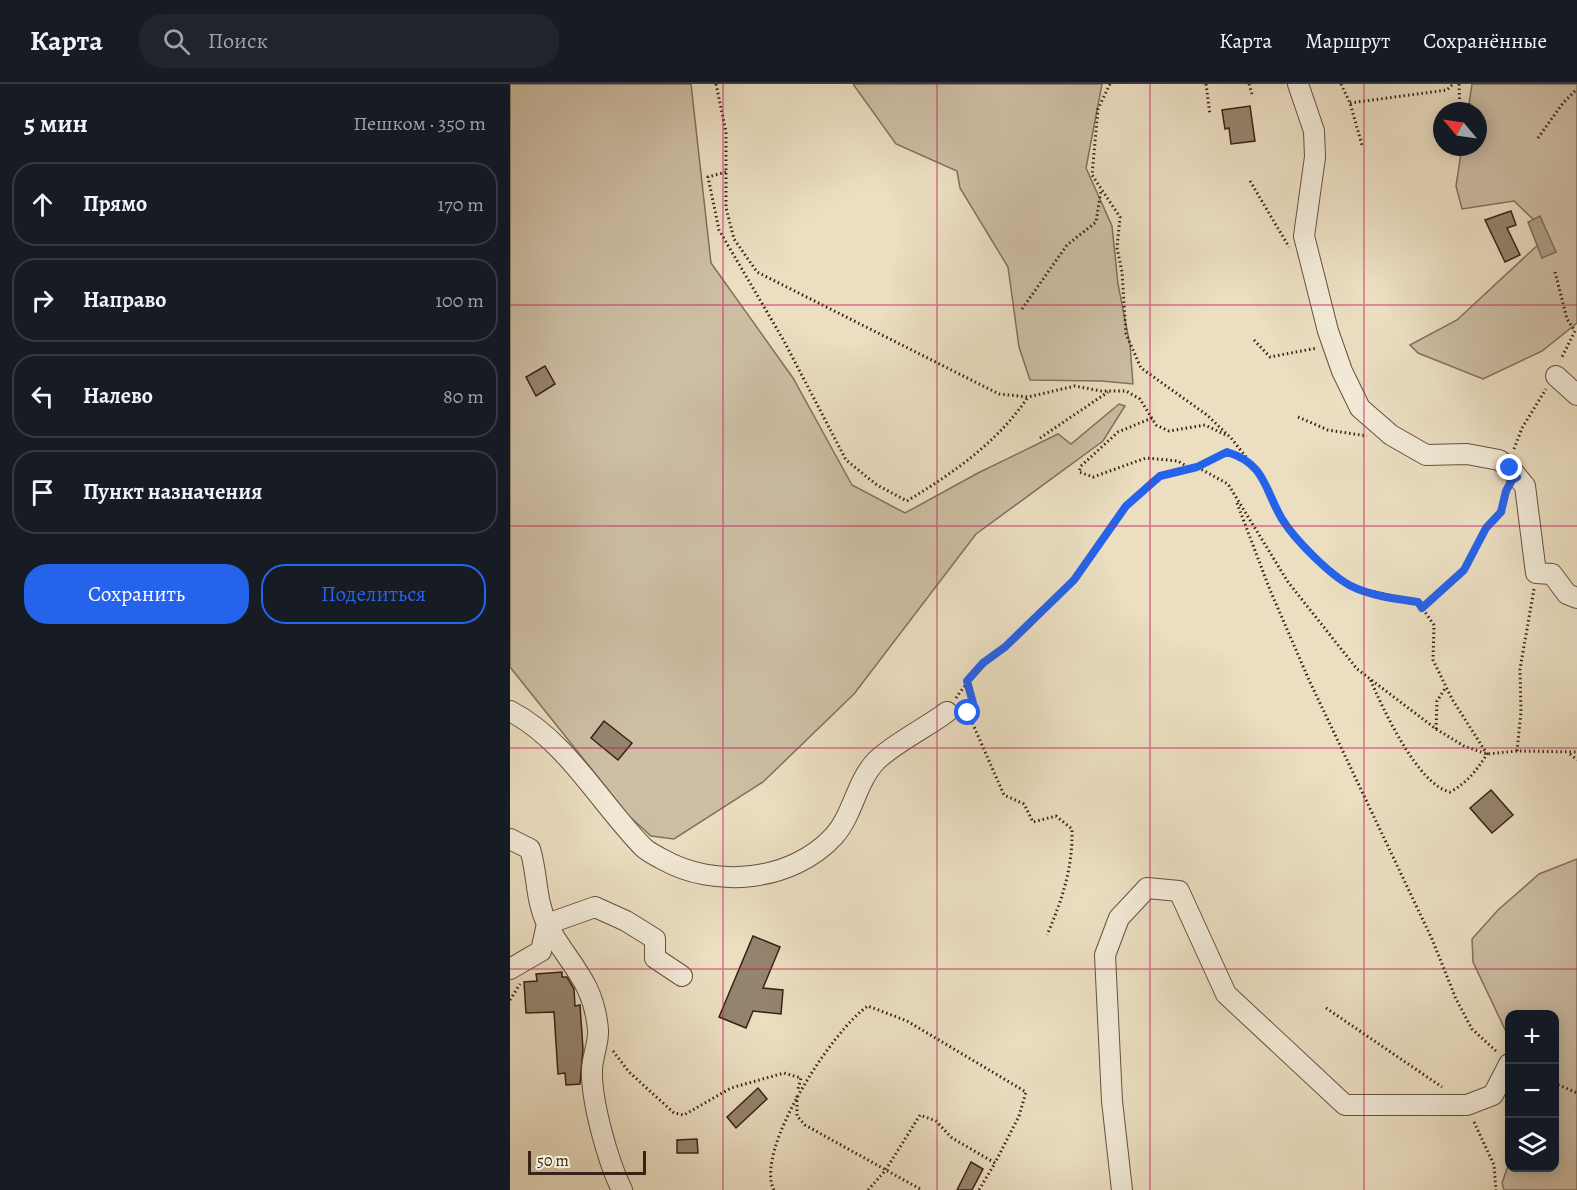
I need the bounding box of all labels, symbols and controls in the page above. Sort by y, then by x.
search box [139,14,559,68]
text: Карта [30,22,103,60]
icon: search [160,25,193,58]
text: Поиск [208,26,268,56]
text: Карта [1219,27,1272,55]
text: Маршрут [1305,27,1390,55]
text: Сохранённые [1423,27,1547,55]
north arrow [1433,102,1487,156]
text: 5 мин [24,106,88,141]
text: Пешком · 350 m [353,110,486,137]
icon: ahead [26,188,59,221]
text: Прямо [83,189,147,219]
text: 170 m [438,191,484,218]
icon: right [26,284,59,317]
text: Направо [83,285,166,315]
text: 100 m [435,287,484,314]
icon: left [26,380,59,413]
text: Налево [83,381,153,411]
text: 80 m [443,383,484,410]
route end [1496,454,1522,480]
icon: arrive [26,476,59,509]
text: Пункт назначения [83,477,262,507]
button: Сохранить [24,564,249,624]
button: Поделиться [261,564,486,624]
route start [954,699,980,725]
map controls [1505,1010,1559,1172]
button: + [1505,1010,1559,1064]
button: − [1505,1064,1559,1118]
button: layers [1505,1118,1559,1172]
scale bar [528,1148,646,1176]
text: 50 m [537,1150,569,1172]

